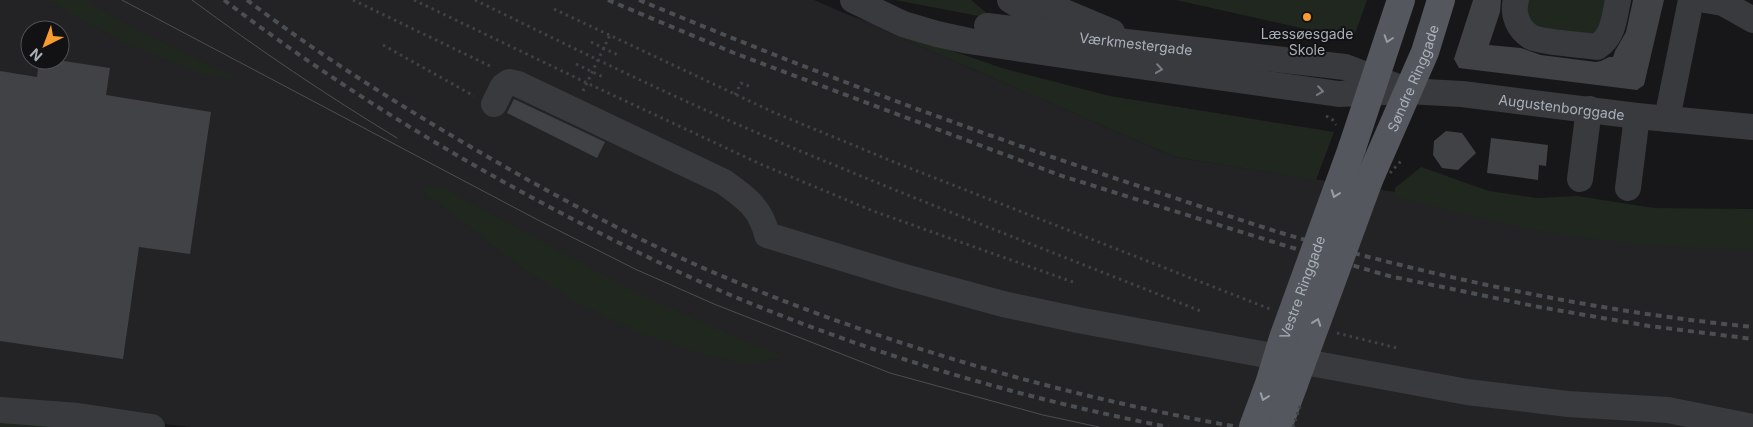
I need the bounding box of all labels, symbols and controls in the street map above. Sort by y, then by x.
marker: Læssøesgade Skole [1301,11,1313,23]
north arrow [20,20,70,70]
street label: Søndre Ringgade [1383,23,1441,134]
place label: Læssøesgade Skole [1261,25,1353,58]
street label: Værkmestergade [1079,28,1193,58]
one-way arrow [1384,35,1394,43]
text: N [26,45,46,65]
one-way arrow [1154,63,1163,73]
one-way arrow [1316,85,1324,96]
street label: Augustenborggade [1498,90,1626,123]
one-way arrow [1331,189,1341,198]
street label: Vestre Ringgade [1275,233,1328,341]
one-way arrow [1311,318,1321,327]
one-way arrow [1260,392,1270,400]

